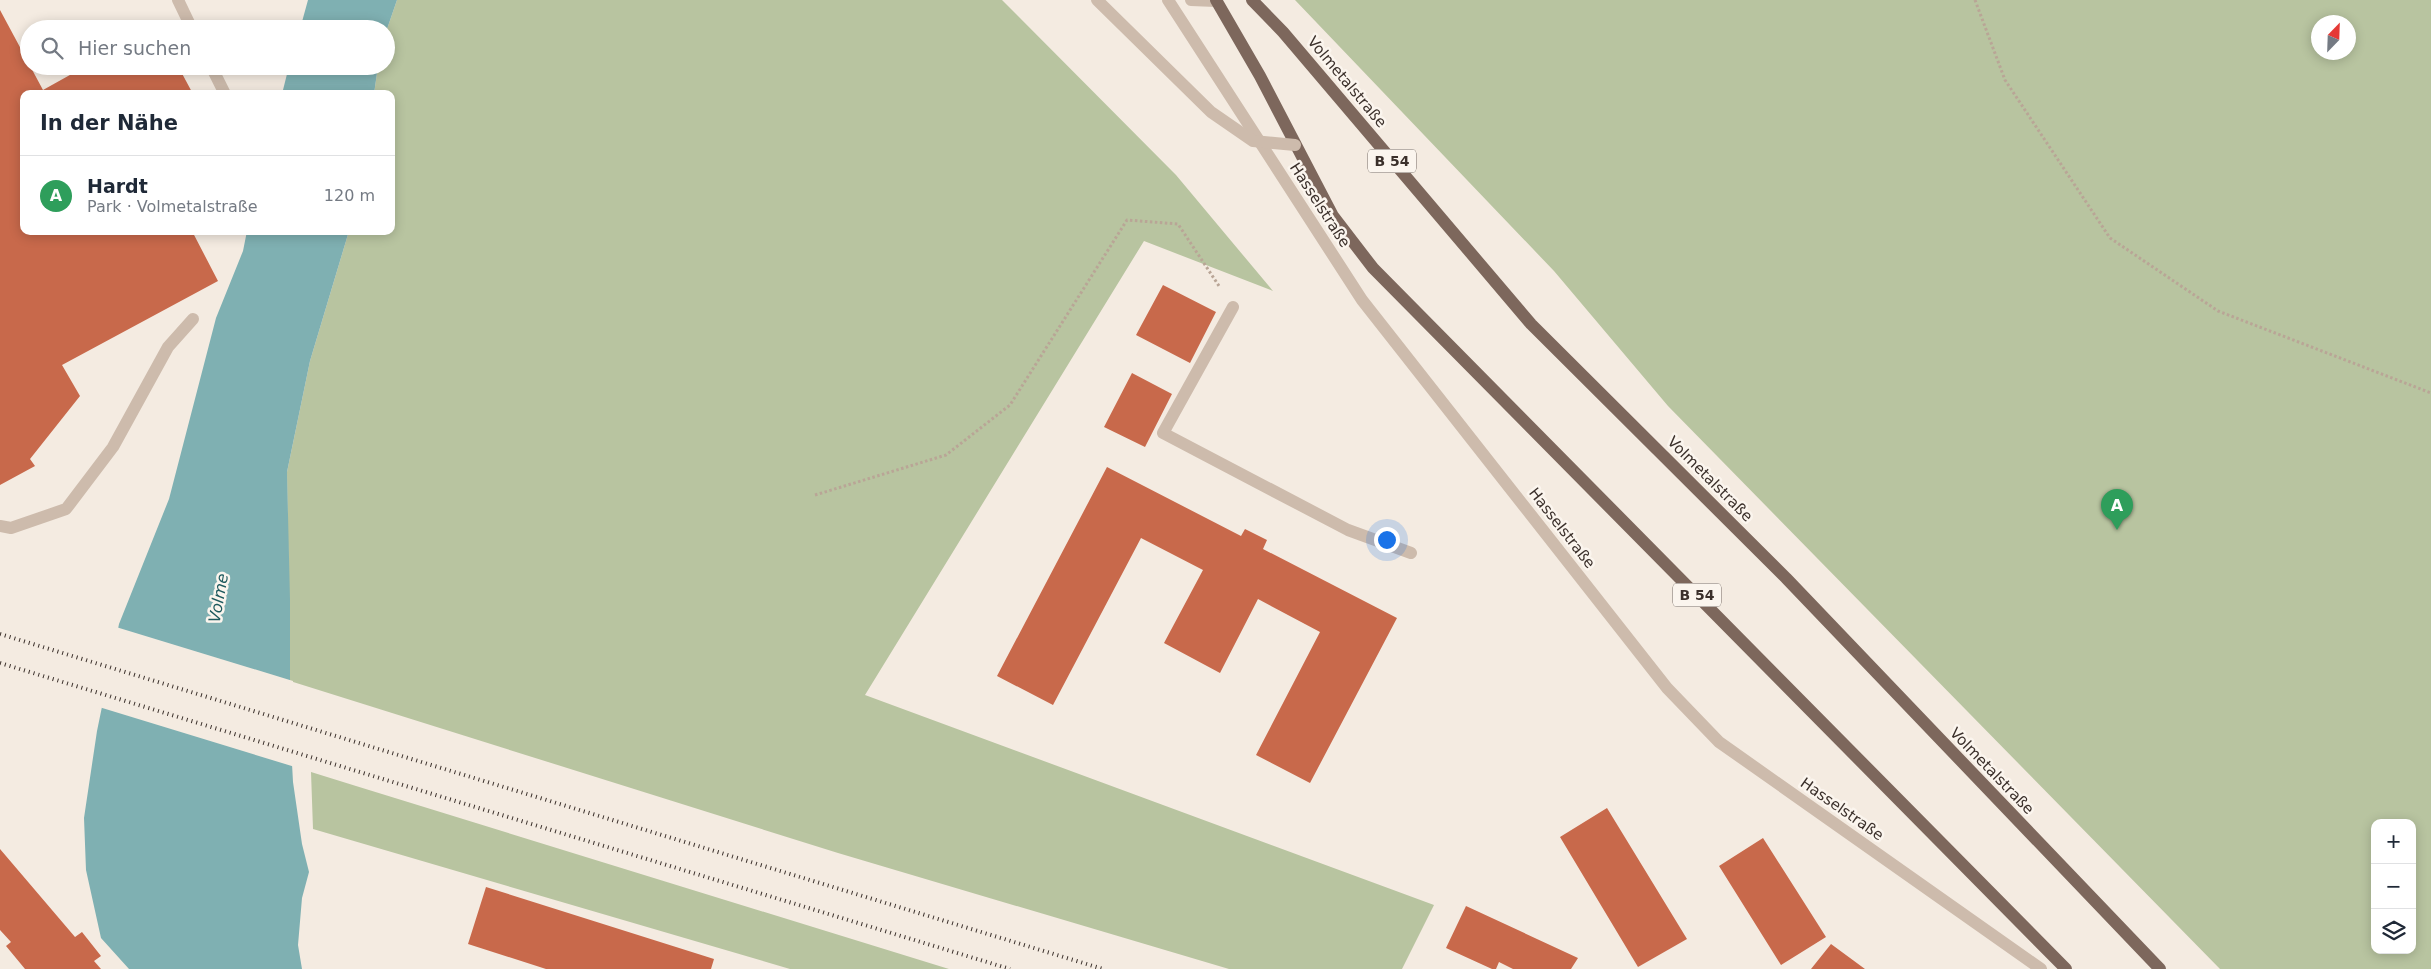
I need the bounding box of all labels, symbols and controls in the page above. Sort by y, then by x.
north arrow [2311,15,2356,60]
search box [20,20,395,75]
street label: Volmetalstraße [1304,33,1390,131]
icon: search [38,34,66,62]
text: Hier suchen [78,37,191,59]
text: In der Nähe [40,111,178,135]
road number: B 54 [1368,150,1416,172]
street label: Hasselstraße [1286,159,1354,251]
text: Hardt [87,175,148,197]
text: A [50,186,62,205]
text: 120 m [324,186,375,205]
text: Park · Volmetalstraße [87,197,258,216]
street label: Volmetalstraße [1664,433,1756,525]
street label: Hasselstraße [1525,484,1599,572]
pin: A [2101,489,2133,530]
your location [1374,527,1400,553]
water label: Volme [205,572,232,624]
road number: B 54 [1673,584,1721,606]
street label: Volmetalstraße [1946,724,2038,818]
street label: Hasselstraße [1797,774,1887,844]
map controls [2371,819,2416,954]
button: + [2371,819,2416,864]
button: − [2371,864,2416,909]
button: layers [2371,909,2416,954]

